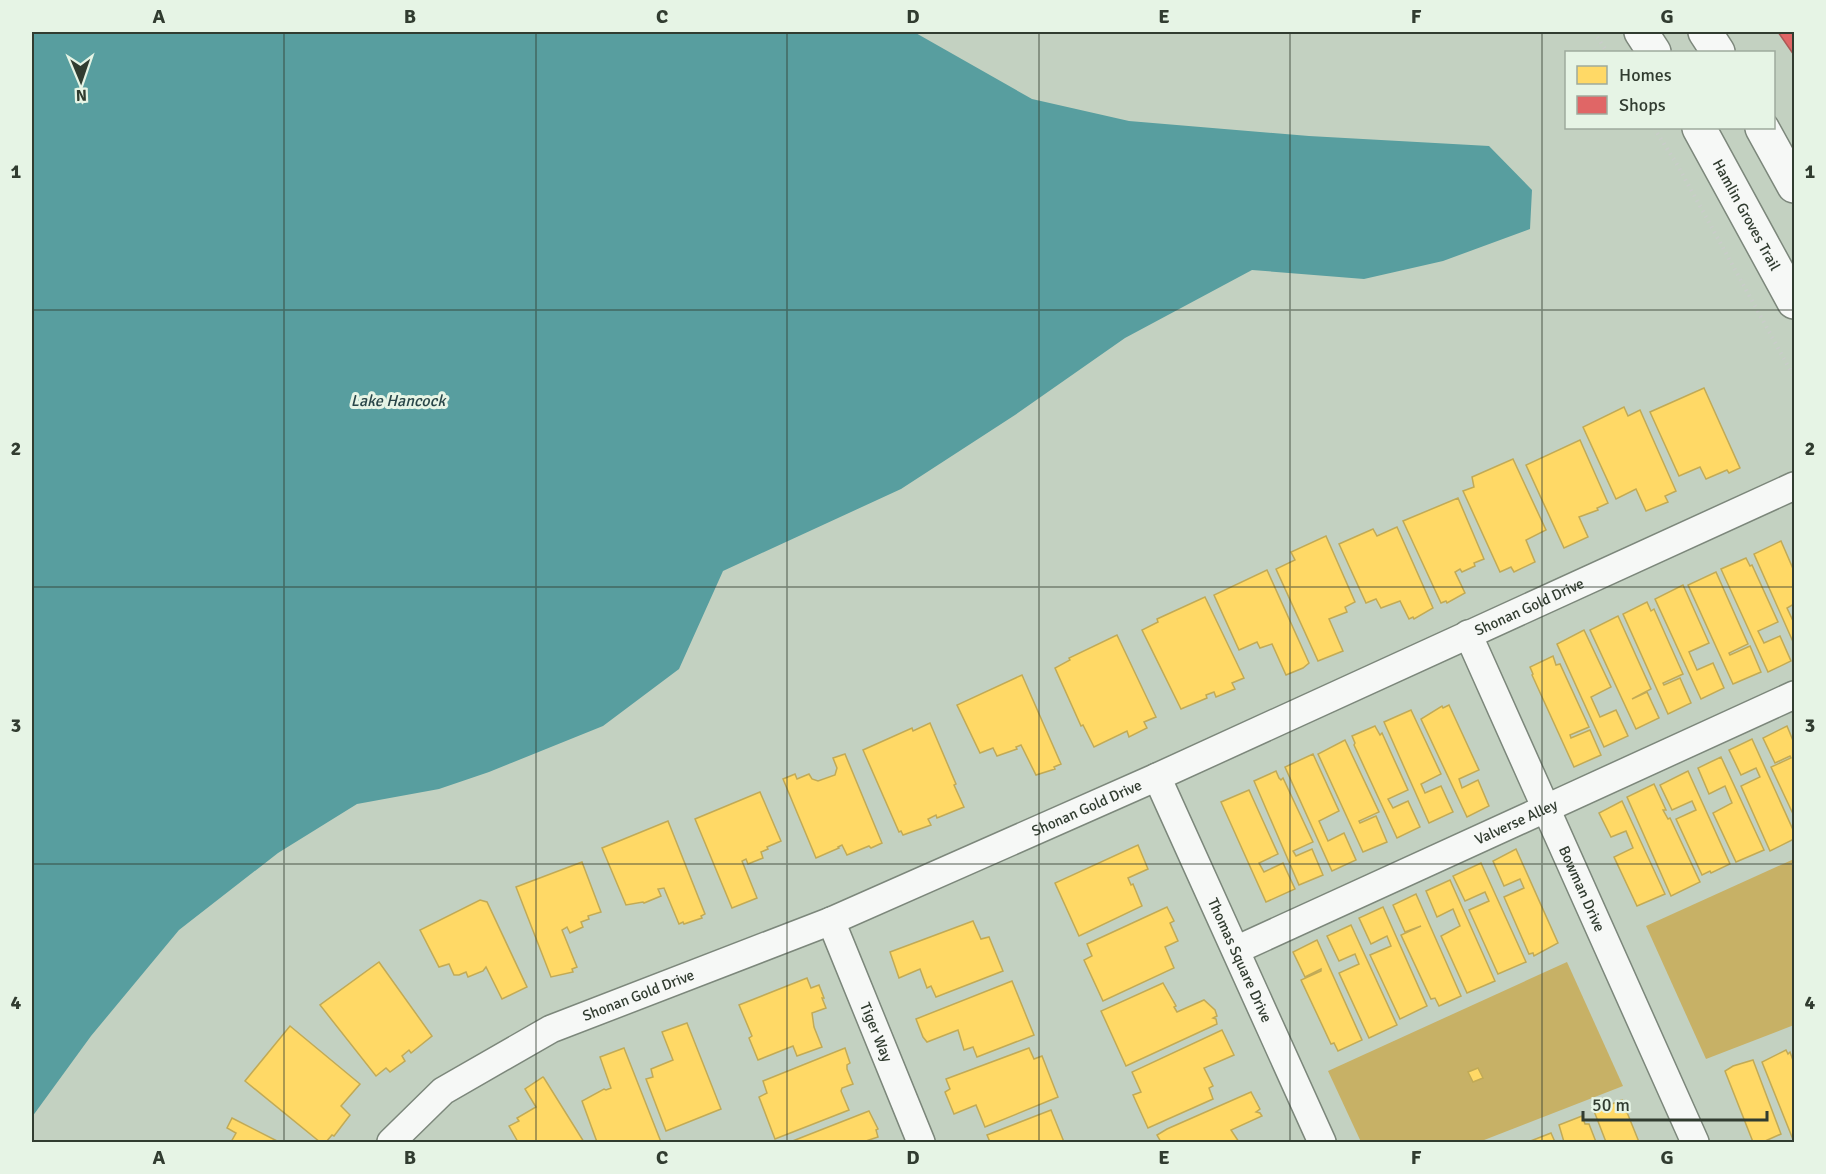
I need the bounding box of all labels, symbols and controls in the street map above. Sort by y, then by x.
text: A [153,4,166,29]
text: B [404,4,416,29]
text: C [656,4,668,29]
text: D [906,4,920,29]
text: E [1158,4,1170,29]
text: F [1411,4,1422,29]
text: G [1660,4,1674,29]
north arrow [51,51,111,111]
legend [1565,51,1775,129]
text: Homes [1619,64,1672,86]
text: N [76,85,87,105]
text: Shops [1619,94,1666,116]
street label: Hamlin Groves Trail [1709,156,1784,274]
text: 1 [11,159,22,184]
text: 1 [1805,159,1816,184]
water label: Lake Hancock [351,391,447,411]
text: 2 [11,436,21,461]
text: 2 [1805,436,1815,461]
street label: Shonan Gold Drive [1472,574,1587,640]
text: 3 [11,713,21,738]
text: 3 [1805,713,1815,738]
street label: Shonan Gold Drive [1029,776,1144,840]
street label: Valverse Alley [1472,795,1560,849]
street label: Bowman Drive [1555,843,1609,935]
street label: Thomas Square Drive [1204,895,1276,1025]
street label: Shonan Gold Drive [580,966,697,1025]
text: 4 [11,990,22,1015]
text: 4 [1805,990,1816,1015]
street label: Tiger Way [856,1000,896,1064]
scale bar [1583,1084,1768,1122]
text: 50 m [1592,1094,1630,1116]
text: A [153,1145,166,1170]
text: B [404,1145,416,1170]
text: C [656,1145,668,1170]
text: D [906,1145,920,1170]
text: E [1158,1145,1170,1170]
text: F [1411,1145,1422,1170]
text: G [1660,1145,1674,1170]

